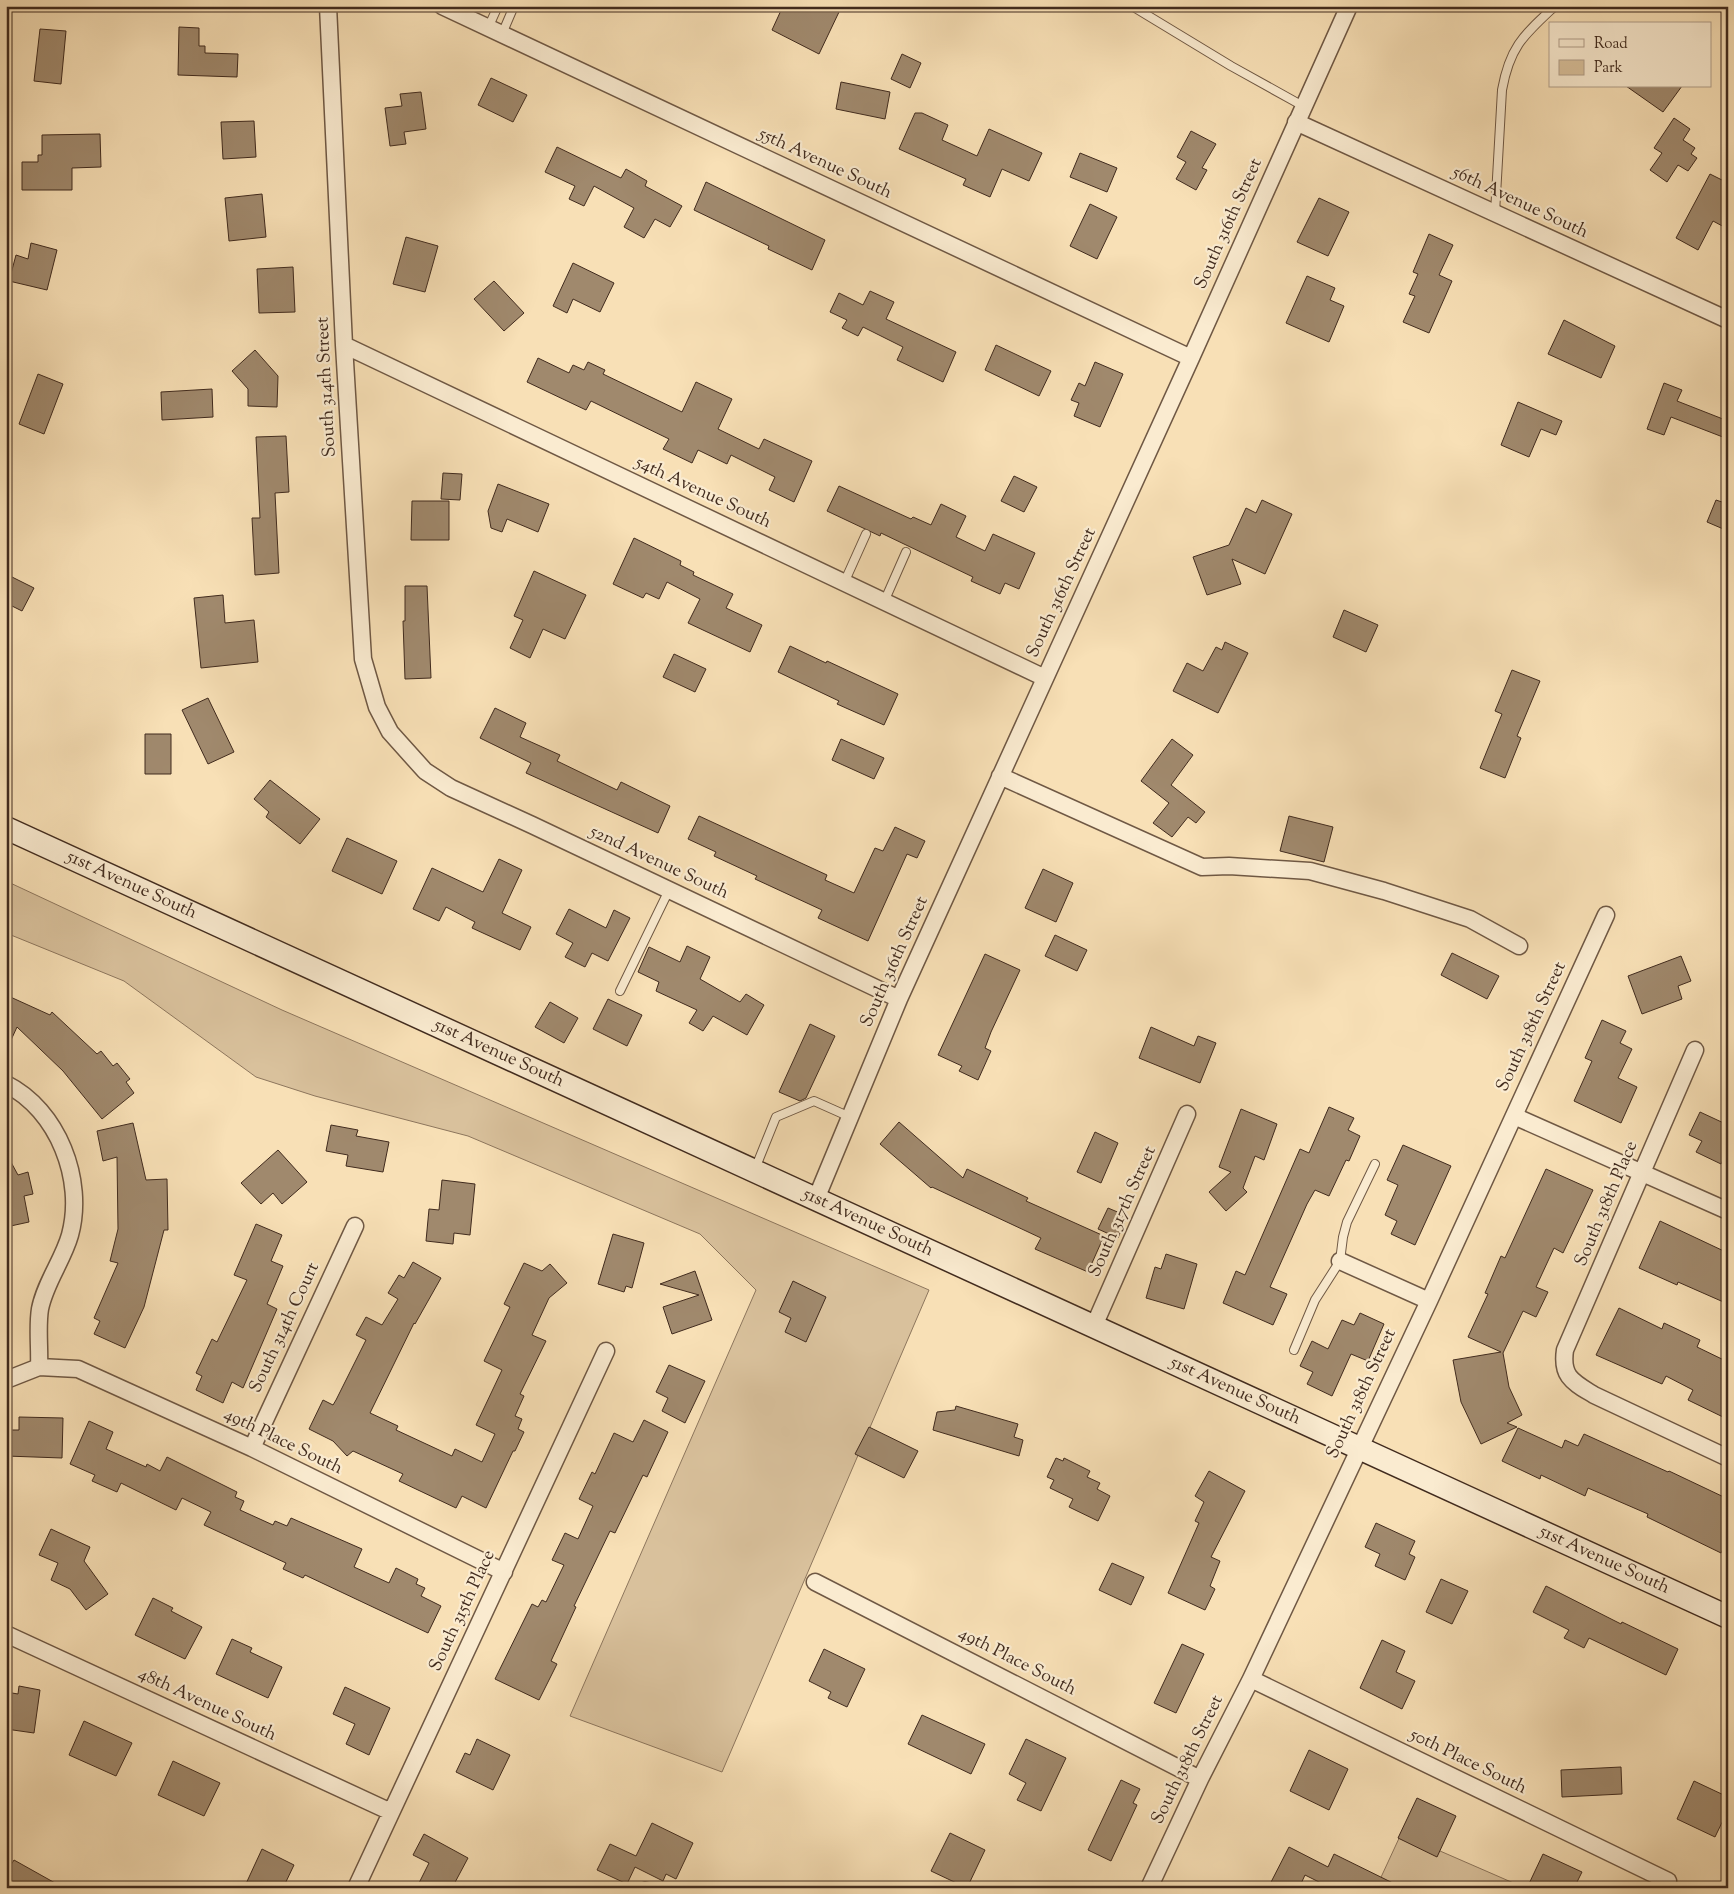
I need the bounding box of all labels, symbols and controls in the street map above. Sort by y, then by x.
legend [1549,22,1712,88]
text: Road [1594,34,1628,55]
text: Park [1594,58,1623,79]
street label: 55th Avenue South [753,121,896,207]
street label: South 316th Street [1188,154,1270,294]
street label: 56th Avenue South [1447,160,1593,246]
street label: South 314th Street [310,316,344,458]
street label: 54th Avenue South [630,450,776,536]
street label: South 316th Street [1020,524,1104,662]
street label: 52nd Avenue South [584,819,733,907]
street label: 51st Avenue South [61,844,201,927]
street label: South 316th Street [854,892,936,1032]
street label: South 318th Street [1490,958,1574,1096]
street label: 51st Avenue South [428,1012,569,1095]
street label: South 318th Place [1569,1137,1645,1271]
street label: South 317th Street [1082,1142,1164,1282]
street label: 51st Avenue South [797,1181,938,1264]
street label: South 314th Court [243,1258,327,1398]
street label: South 318th Street [1320,1325,1404,1463]
street label: 51st Avenue South [1165,1350,1305,1433]
street label: 49th Place South [219,1402,347,1482]
street label: 51st Avenue South [1534,1519,1674,1602]
street label: South 315th Place [423,1546,503,1676]
street label: 49th Place South [953,1621,1081,1703]
street label: 48th Avenue South [133,1661,281,1749]
street label: South 318th Street [1145,1691,1231,1829]
street label: 50th Place South [1404,1722,1531,1802]

